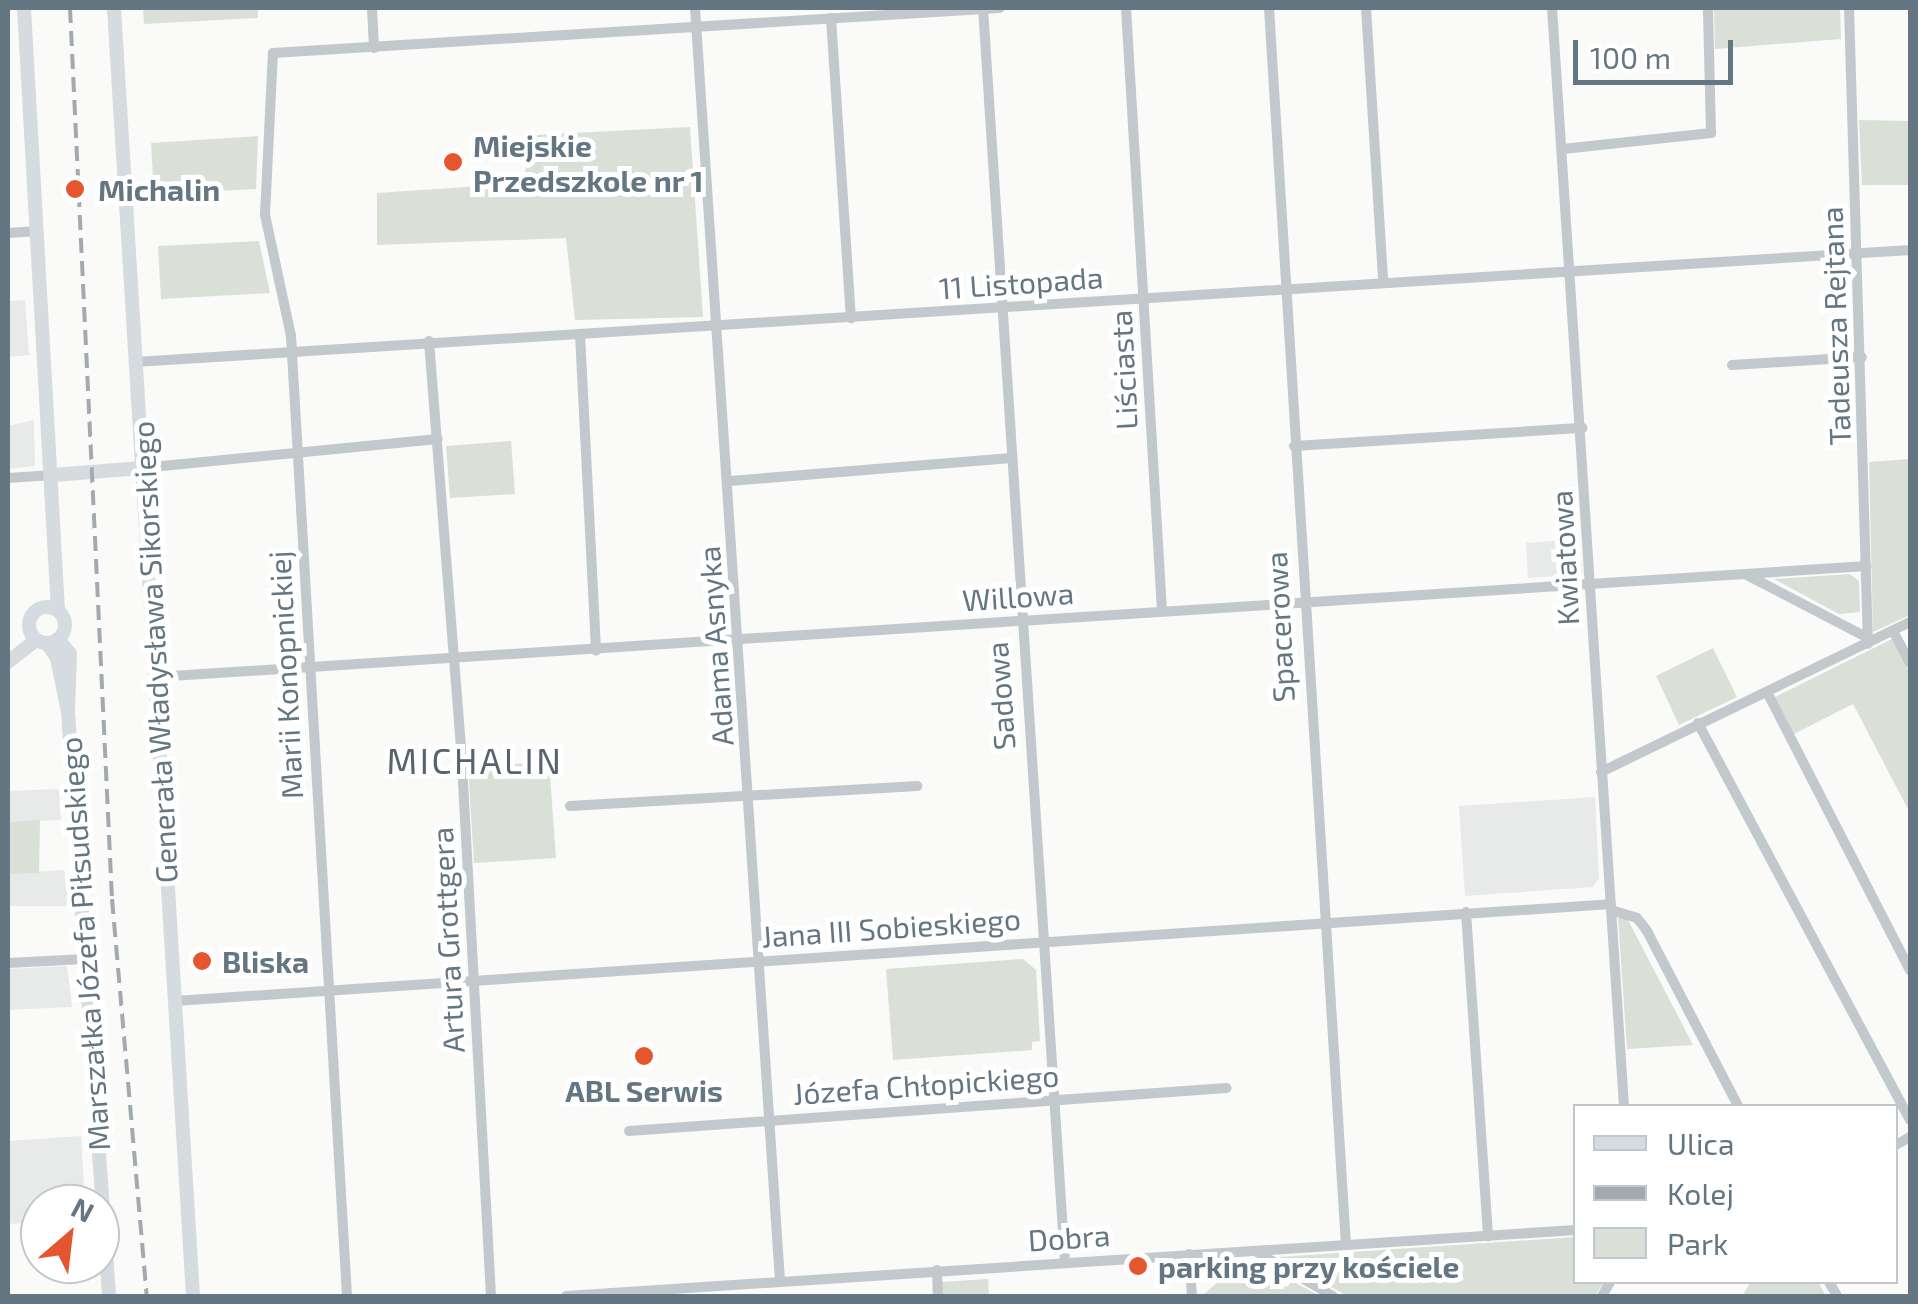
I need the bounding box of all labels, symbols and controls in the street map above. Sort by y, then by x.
scale bar [1578,20,1738,82]
text: 100 m [1590,39,1671,75]
place label: Miejskie Przedszkole nr 1 [473,127,704,198]
marker: Miejskie Przedszkole nr 1 [442,151,464,173]
place label: Michalin [98,171,220,207]
marker: Michalin [62,176,88,202]
street label: Tadeusza Rejtana [1813,206,1857,446]
street label: 11 Listopada [938,258,1104,306]
street label: Liściasta [1102,309,1144,431]
street label: Generała Władysława Sikorskiego [124,420,184,884]
street label: Kwiatowa [1542,490,1586,626]
street label: Adama Asnyka [690,545,740,747]
street label: Marii Konopnickiej [261,550,309,800]
street label: Spacerowa [1257,551,1301,703]
street label: Willowa [961,574,1075,618]
street label: Sadowa [978,641,1022,751]
street label: Marszałka Józefa Piłsudskiego [52,736,116,1152]
district label: MICHALIN [387,739,563,781]
street label: Artura Grottgera [423,826,471,1054]
street label: Jana III Sobieskiego [760,900,1022,954]
place label: Bliska [222,943,309,979]
marker: Bliska [191,950,213,972]
marker: ABL Serwis [633,1045,655,1067]
street label: Józefa Chłopickiego [792,1057,1060,1111]
place label: ABL Serwis [565,1072,723,1108]
legend [1573,1104,1898,1284]
text: Ulica [1667,1125,1734,1161]
text: Kolej [1667,1175,1734,1211]
north arrow [20,1184,120,1284]
text: N [66,1190,100,1229]
street label: Dobra [1027,1216,1111,1258]
text: Park [1667,1225,1728,1261]
place label: parking przy kościele [1158,1248,1460,1284]
marker: parking przy kościele [1127,1255,1149,1277]

